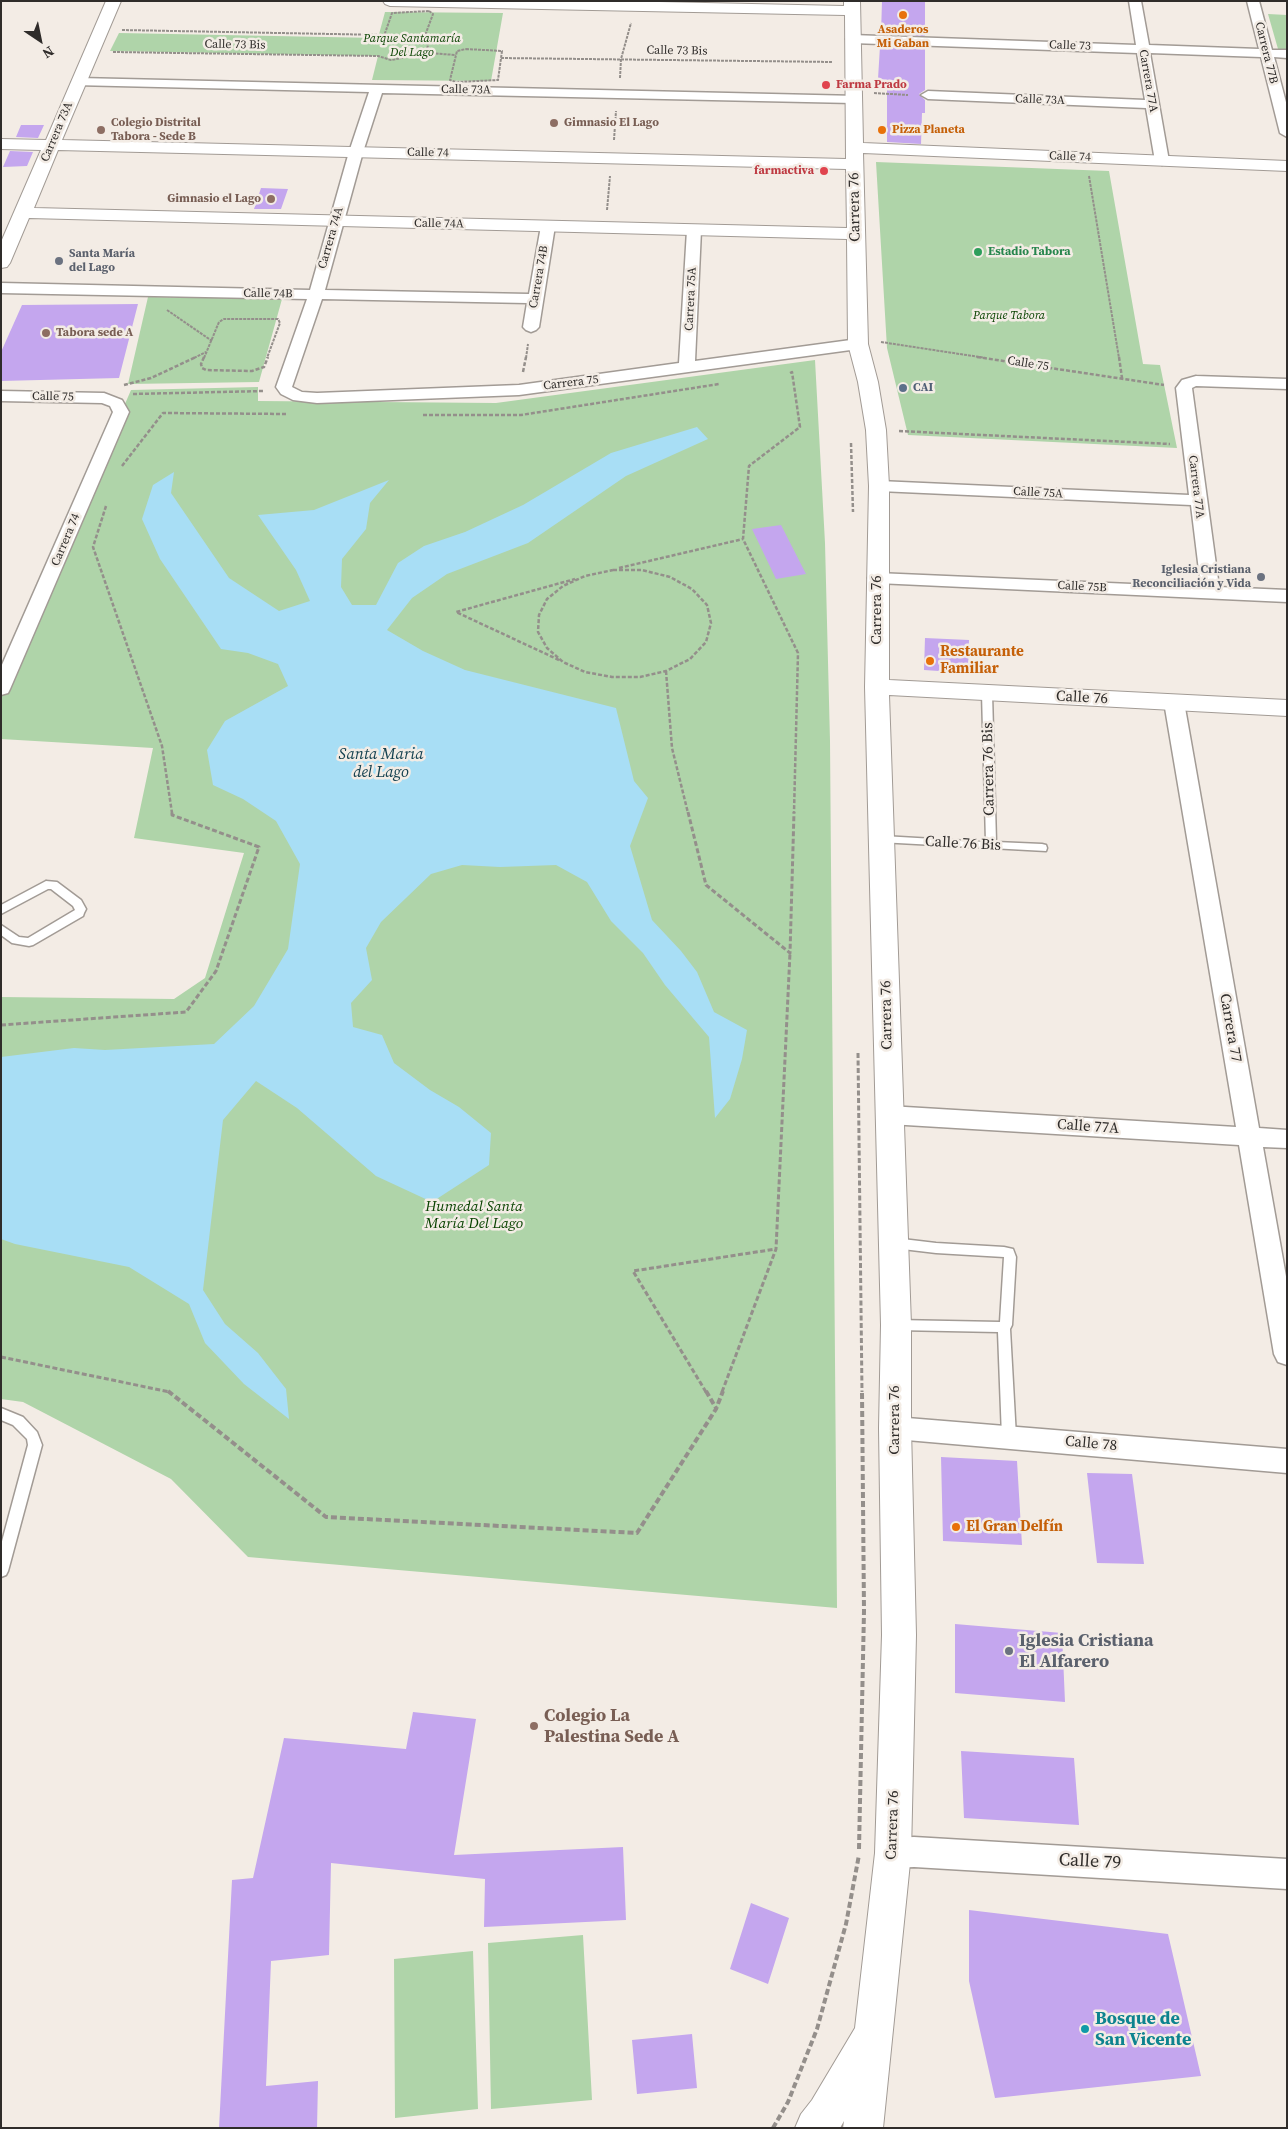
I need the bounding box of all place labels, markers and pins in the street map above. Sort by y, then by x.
marker: Asaderos Mi Gaban [897,9,909,21]
place label: Asaderos Mi Gaban [877,23,929,51]
place label: Farma Prado [836,78,907,92]
marker: Farma Prado [820,79,832,91]
place label: Colegio Distrital Tabora - Sede B [111,116,201,144]
place label: Gimnasio El Lago [564,116,659,130]
marker: Gimnasio El Lago [548,117,560,129]
place label: Pizza Planeta [892,123,965,137]
marker: Colegio Distrital Tabora - Sede B [95,124,107,136]
marker: Pizza Planeta [876,124,888,136]
place label: farmactiva [754,164,814,178]
marker: farmactiva [818,165,830,177]
place label: Gimnasio el Lago [167,192,261,206]
marker: Gimnasio el Lago [265,193,277,205]
place label: Estadio Tabora [988,245,1071,259]
marker: Estadio Tabora [972,246,984,258]
place label: Santa María del Lago [69,247,135,275]
marker: Santa María del Lago [53,255,65,267]
place label: Tabora sede A [56,326,133,340]
marker: Tabora sede A [40,327,52,339]
place label: CAI [913,381,933,395]
marker: CAI [897,382,909,394]
place label: Iglesia Cristiana Reconciliación y Vida [1132,563,1251,591]
marker: Iglesia Cristiana Reconciliación y Vida [1255,571,1267,583]
place label: Restaurante Familiar [940,643,1024,678]
marker: Restaurante Familiar [924,655,936,667]
place label: El Gran Delfín [966,1518,1063,1536]
marker: El Gran Delfín [950,1521,962,1533]
place label: Iglesia Cristiana El Alfarero [1019,1630,1154,1672]
marker: Iglesia Cristiana El Alfarero [1003,1645,1015,1657]
place label: Colegio La Palestina Sede A [544,1705,679,1748]
marker: Colegio La Palestina Sede A [528,1720,540,1732]
place label: Bosque de San Vicente [1095,2008,1191,2050]
marker: Bosque de San Vicente [1079,2023,1091,2035]

